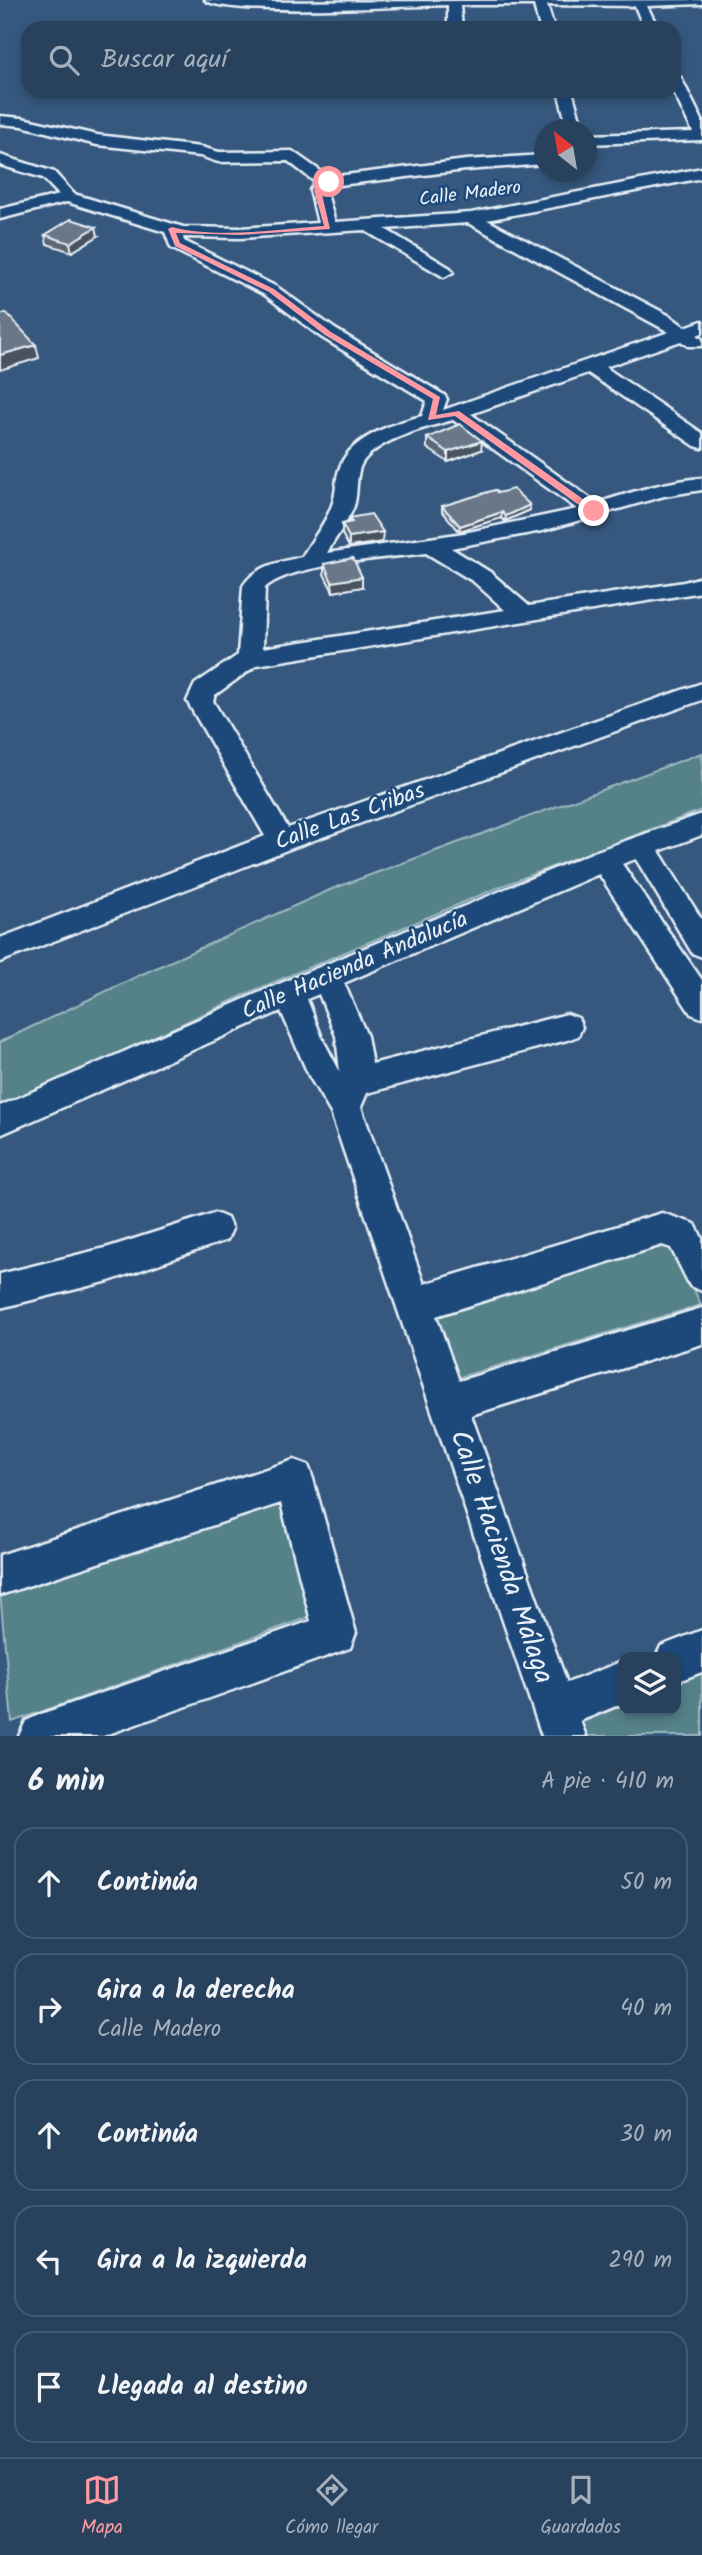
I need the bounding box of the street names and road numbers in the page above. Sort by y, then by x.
street label: Calle Madero [417,173,523,215]
street label: Calle Las Cribas [270,773,430,861]
street label: Calle Hacienda Andalucía [236,902,474,1030]
street label: Calle Hacienda Málaga [436,1424,566,1690]

